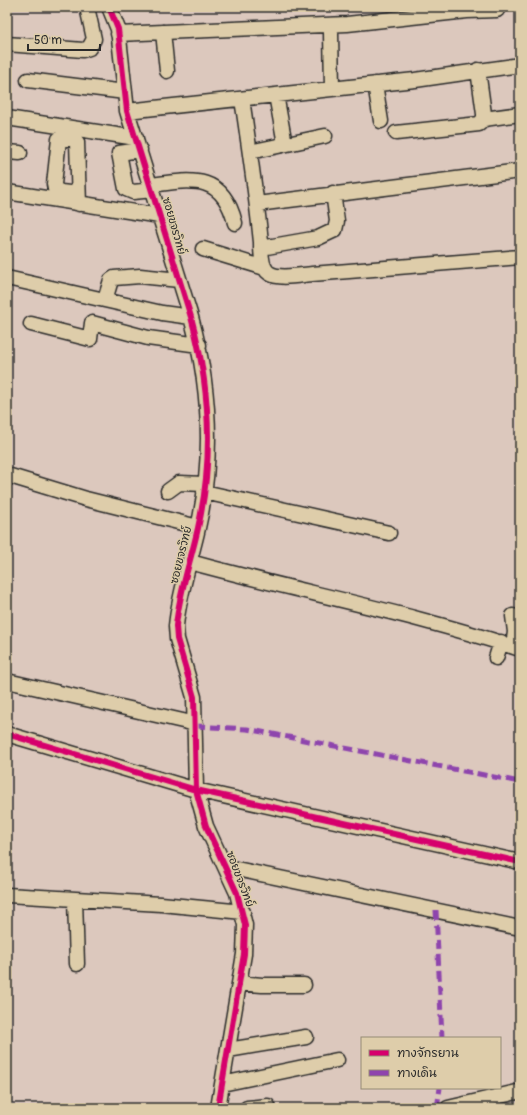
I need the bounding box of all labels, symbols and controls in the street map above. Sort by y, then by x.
scale bar [28,26,100,52]
text: 50 m [34,33,62,48]
street label: ซอยขจรวิทย์ [160,195,190,256]
street label: ซอยขจรวิทย์ [166,524,194,585]
street label: ซอยขจรวิทย์ [223,848,259,909]
legend [361,1037,501,1089]
text: ทางจักรยาน [397,1046,459,1061]
text: ทางเดิน [397,1066,437,1081]

